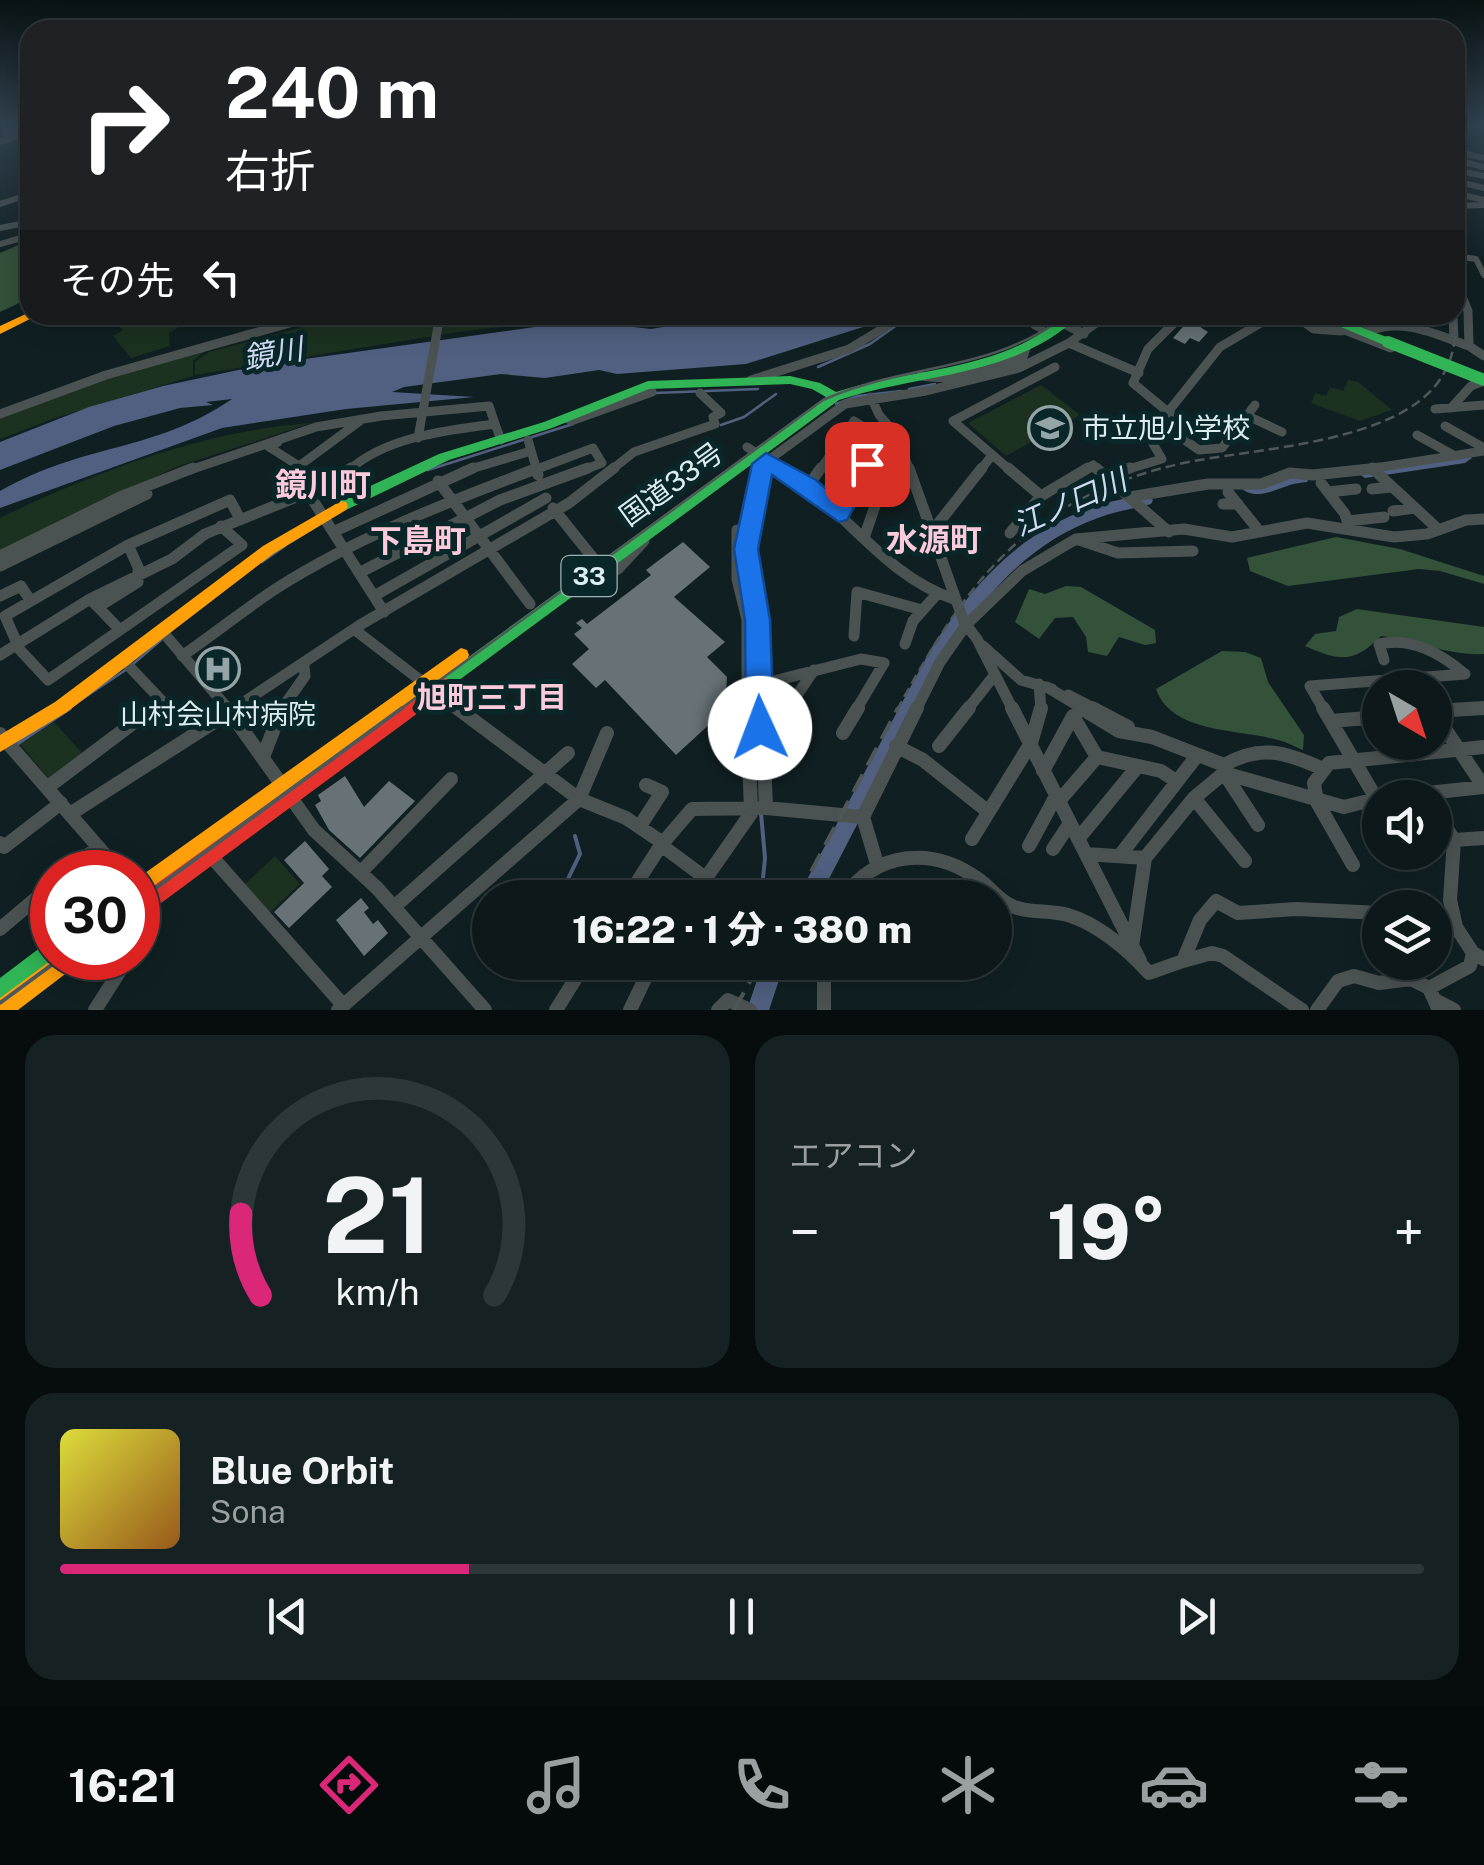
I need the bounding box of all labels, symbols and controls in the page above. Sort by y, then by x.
text: 240 m [225,51,439,134]
icon: right [60,60,190,190]
text: 右折 [225,144,315,197]
icon: left [194,250,249,305]
text: その先 [60,258,174,303]
water label: 鏡川 [240,330,308,376]
school or university icon: 市立旭小学校 [1027,405,1073,451]
place label: 市立旭小学校 [1082,411,1250,444]
pin [825,422,910,507]
street label: 国道33号 [613,435,729,532]
icon: arrive [840,437,895,492]
water label: 江ノ口川 [1007,460,1134,543]
district label: 鏡川町 [275,466,371,503]
district label: 水源町 [886,521,982,558]
district label: 下島町 [370,522,466,559]
road number: 33 [562,556,616,596]
hospital icon: 山村会山村病院 [195,646,241,692]
north arrow [1362,670,1452,760]
map controls [1362,670,1452,980]
position arrow [708,676,812,780]
district label: 旭町三丁目 [417,679,567,715]
place label: 山村会山村病院 [120,697,316,730]
button: sound [1362,780,1452,870]
speed limit sign: 30 [30,850,160,980]
button: layers [1362,890,1452,980]
text: 16:22 · 1 分 · 380 m [572,907,912,952]
text: エアコン [790,1137,918,1174]
text: 21 [322,1154,433,1276]
text: 19° [1047,1188,1166,1276]
text: − [790,1200,820,1264]
text: + [1394,1200,1424,1264]
text: km/h [335,1271,419,1313]
text: Blue Orbit [210,1448,394,1493]
text: Sona [210,1493,286,1530]
icon: previous [260,1589,315,1644]
icon: pause [714,1589,769,1644]
icon: next [1169,1589,1224,1644]
icon: directions [314,1750,384,1820]
icon: music [521,1750,591,1820]
icon: phone [727,1750,797,1820]
icon: climate [933,1750,1003,1820]
icon: car [1139,1750,1209,1820]
icon: filters [1346,1750,1416,1820]
text: 16:21 [68,1759,178,1812]

